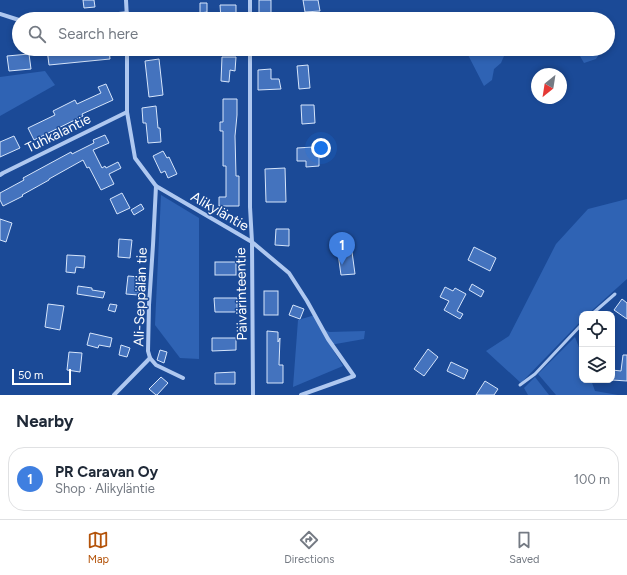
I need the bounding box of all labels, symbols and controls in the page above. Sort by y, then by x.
search box [12,12,615,56]
icon: search [26,23,48,45]
text: Search here [58,25,138,43]
north arrow [531,68,567,104]
street label: Tuhkalantie [23,110,94,157]
your location [311,138,331,158]
street label: Alikyläntie [188,188,252,235]
pin: 1 [329,232,355,265]
street label: Ali-Seppälän tie [130,247,151,347]
street label: Päivärinteentie [232,247,251,341]
map controls [579,311,615,383]
button: locate [579,311,615,347]
button: layers [579,347,615,383]
scale bar [12,367,71,386]
text: 50 m [18,369,43,382]
text: Nearby [16,411,74,431]
text: PR Caravan Oy [55,463,158,481]
text: 1 [27,472,33,487]
text: 100 m [574,472,610,487]
text: Shop · Alikyläntie [55,481,155,496]
tab: Map [87,529,109,566]
tab: Directions [284,529,334,566]
tab: Saved [509,529,540,566]

